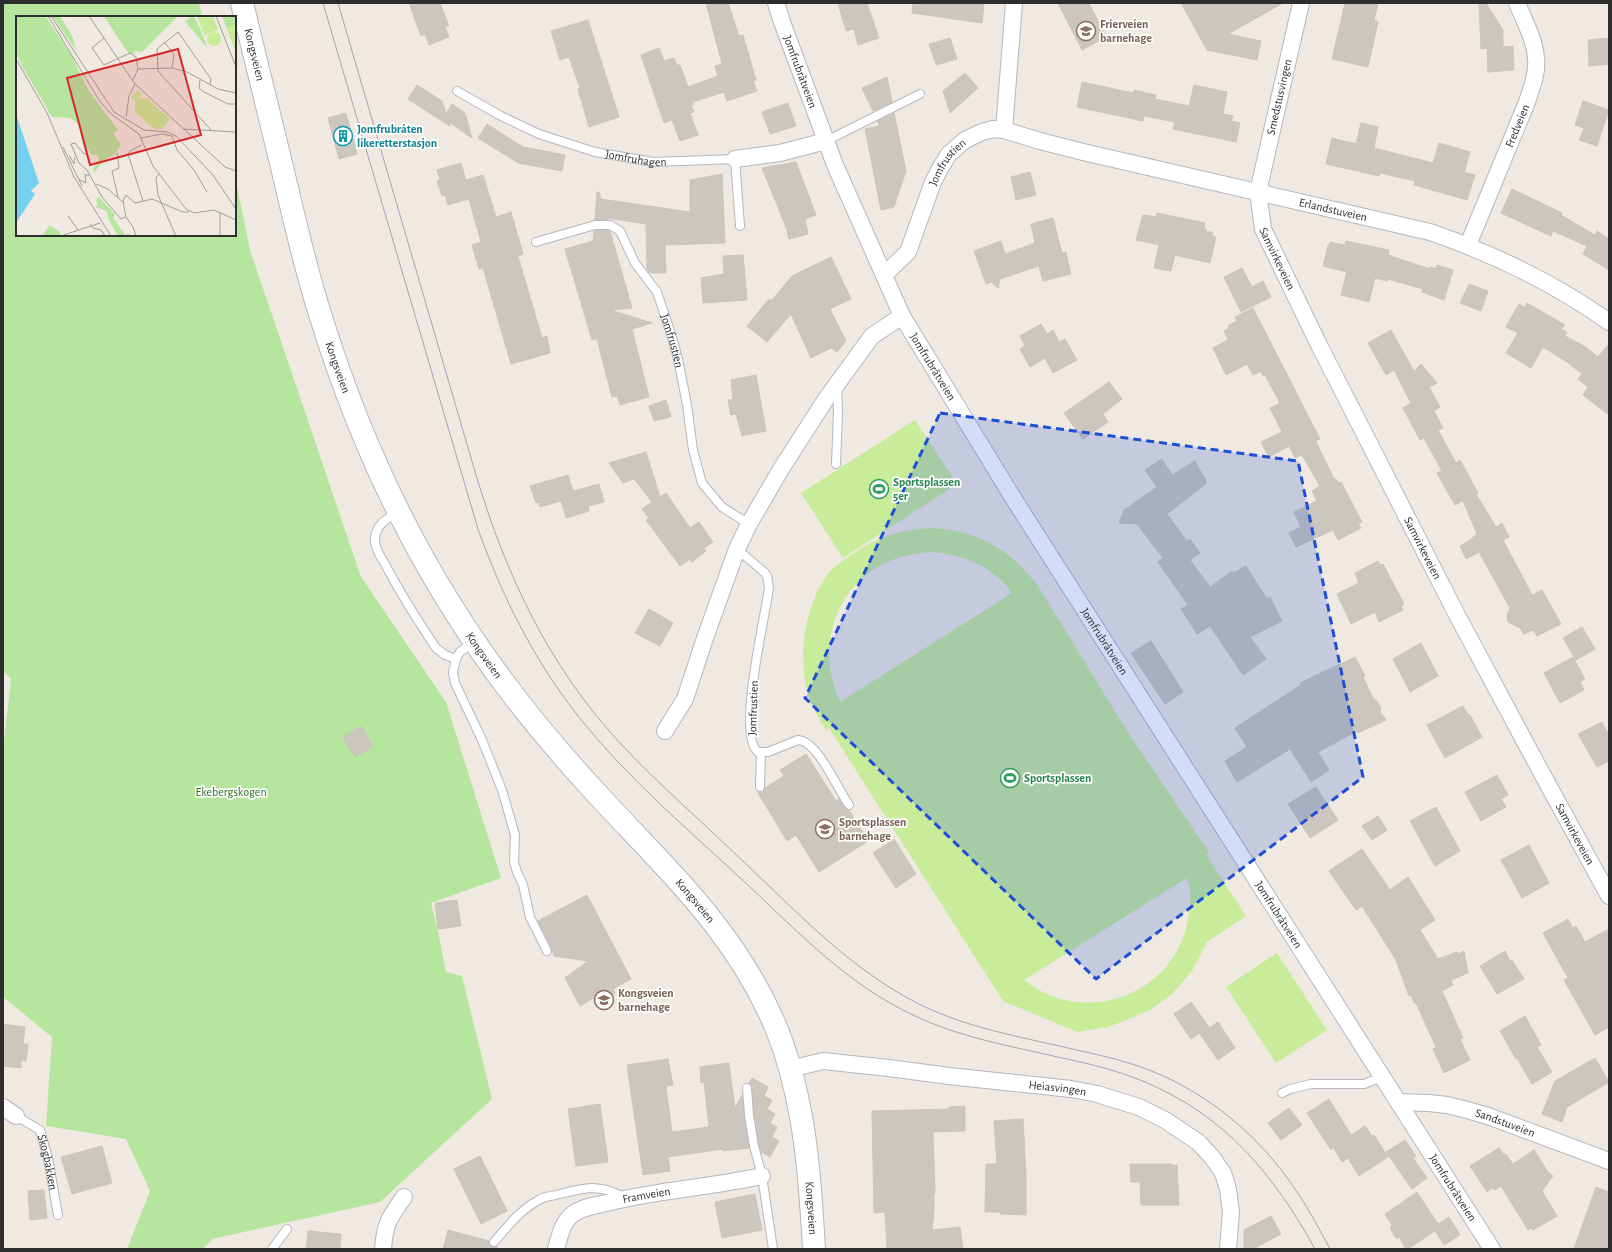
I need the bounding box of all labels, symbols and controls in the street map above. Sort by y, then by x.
inset map [16,16,236,236]
place label: Frierveien barnehage [1100,18,1152,44]
school or university icon: Frierveien barnehage [1075,20,1097,42]
street label: Kongsveien [242,27,267,82]
street label: Jomfrubråtveien [781,34,819,110]
street label: Smedstusvingen [1264,58,1294,136]
street label: Fredveien [1503,102,1531,149]
place label: Jomfrubråten likeretterstasjon [357,123,437,150]
building icon: Jomfrubråten likeretterstasjon [332,125,354,147]
street label: Jomfrustien [926,136,968,187]
street label: Jomfruhagen [604,148,667,168]
street label: Erlandstuveien [1298,196,1368,223]
street label: Samvirkeveien [1257,225,1297,292]
street label: Jomfrustien [659,312,686,369]
street label: Jomfrubråtveien [908,331,958,403]
street label: Kongsveien [323,340,352,395]
place label: Sportsplassen 5er [893,476,960,502]
sports icon: Sportsplassen 5er [868,478,890,500]
street label: Samvirkeveien [1402,515,1444,581]
street label: Jomfrubråtveien [1079,606,1130,677]
street label: Kongsveien [464,630,505,681]
street label: Jomfrustien [746,680,760,736]
sports icon: Sportsplassen [999,767,1021,789]
place label: Sportsplassen [1024,772,1091,784]
park label: Ekebergskogen [195,786,267,798]
street label: Samvirkeveien [1553,801,1597,867]
place label: Sportsplassen barnehage [839,816,906,842]
school or university icon: Sportsplassen barnehage [814,818,836,840]
street label: Kongsveien [673,876,717,925]
street label: Jomfrubråtveien [1253,879,1304,950]
place label: Kongsveien barnehage [618,987,674,1013]
school or university icon: Kongsveien barnehage [593,989,615,1011]
street label: Heiasvingen [1028,1079,1087,1098]
street label: Sandstuveien [1474,1107,1537,1139]
street label: Skogbakken [36,1133,60,1191]
street label: Jomfrubråtveien [1427,1152,1479,1223]
street label: Kongsveien [803,1181,819,1235]
street label: Framveien [621,1185,671,1205]

